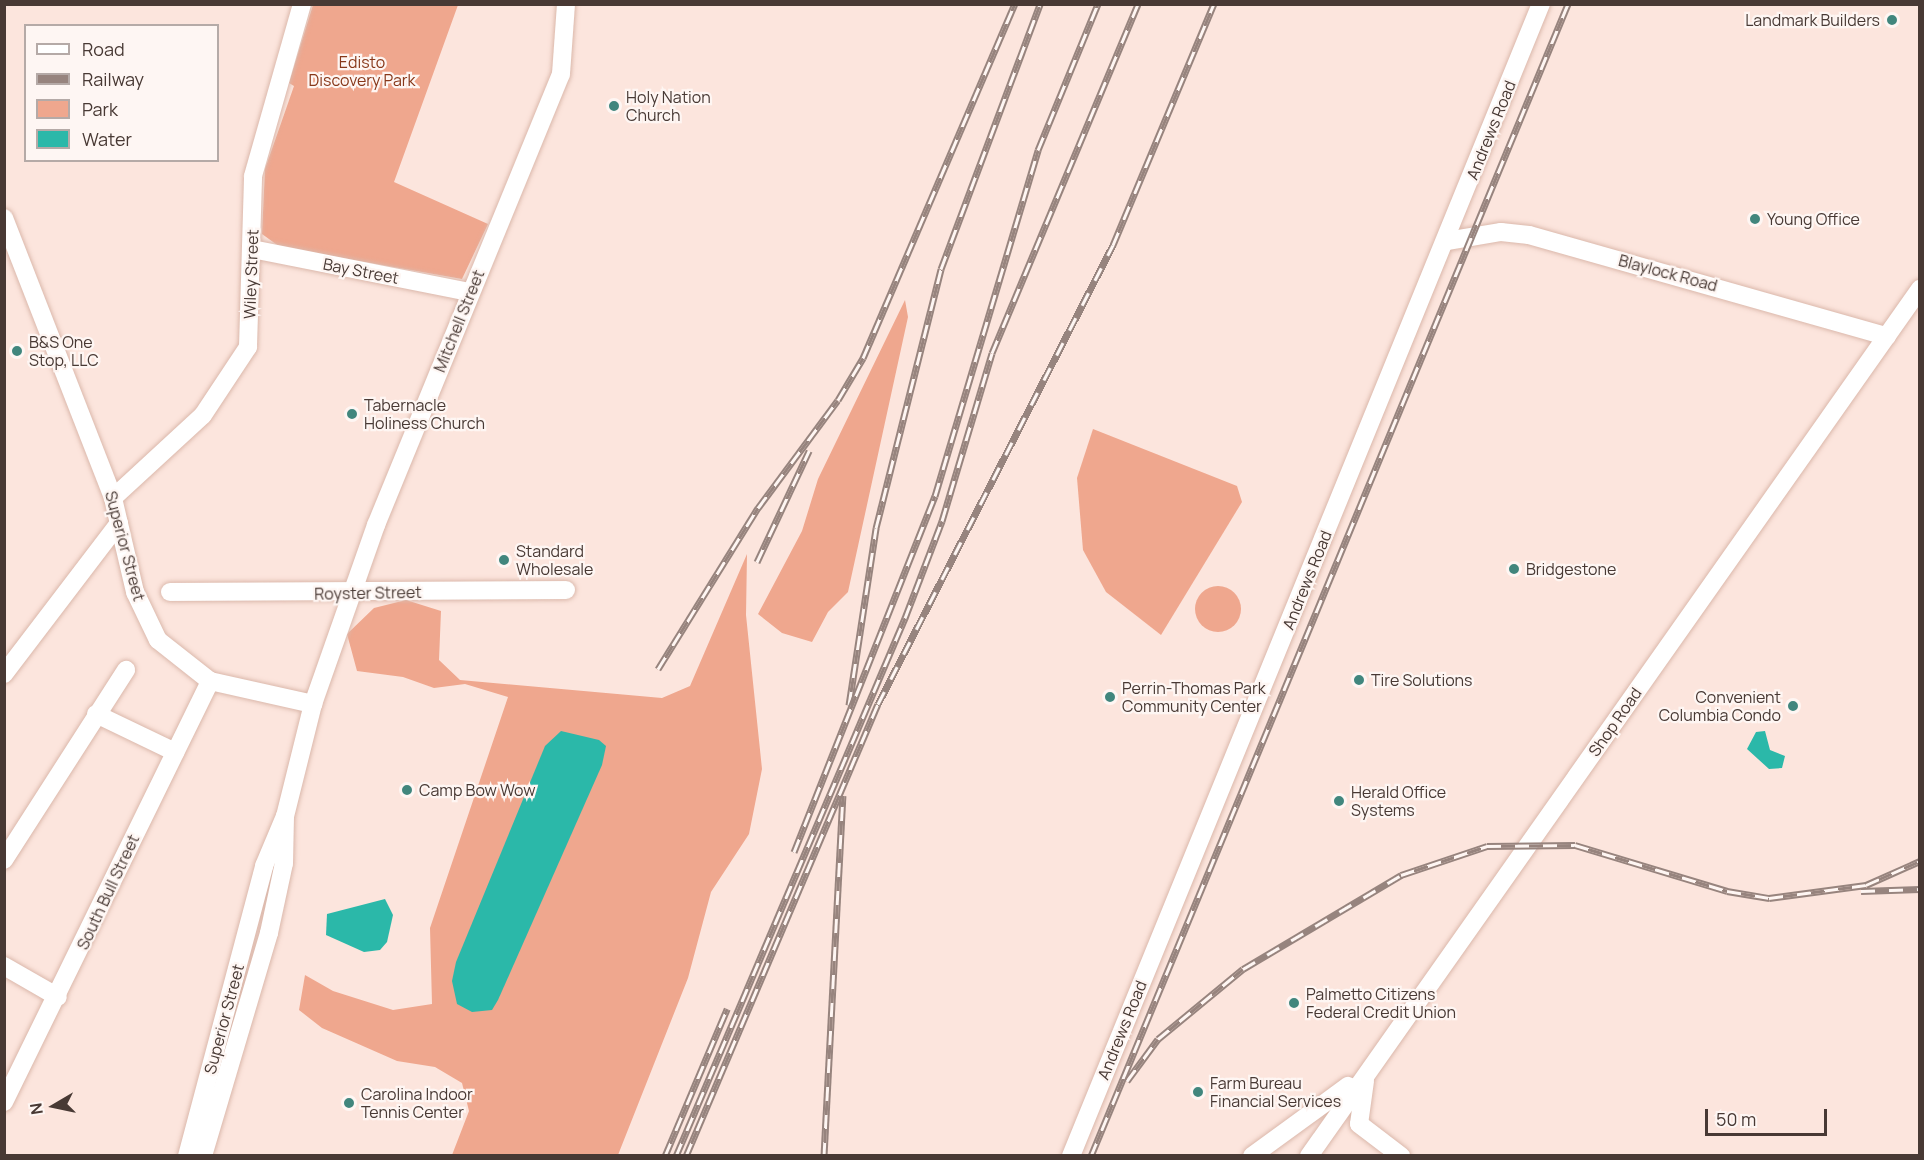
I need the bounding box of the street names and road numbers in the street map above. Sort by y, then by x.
street label: Andrews Road [1462,78,1520,182]
street label: Wiley Street [240,229,262,319]
street label: Blaylock Road [1616,251,1720,295]
street label: Bay Street [321,254,401,288]
street label: Mitchell Street [430,267,488,375]
street label: Superior Street [101,489,149,603]
street label: Andrews Road [1278,528,1336,632]
street label: Royster Street [314,582,422,604]
street label: Shop Road [1584,684,1646,760]
street label: South Bull Street [73,831,143,953]
street label: Superior Street [200,962,248,1076]
street label: Andrews Road [1093,978,1151,1082]

